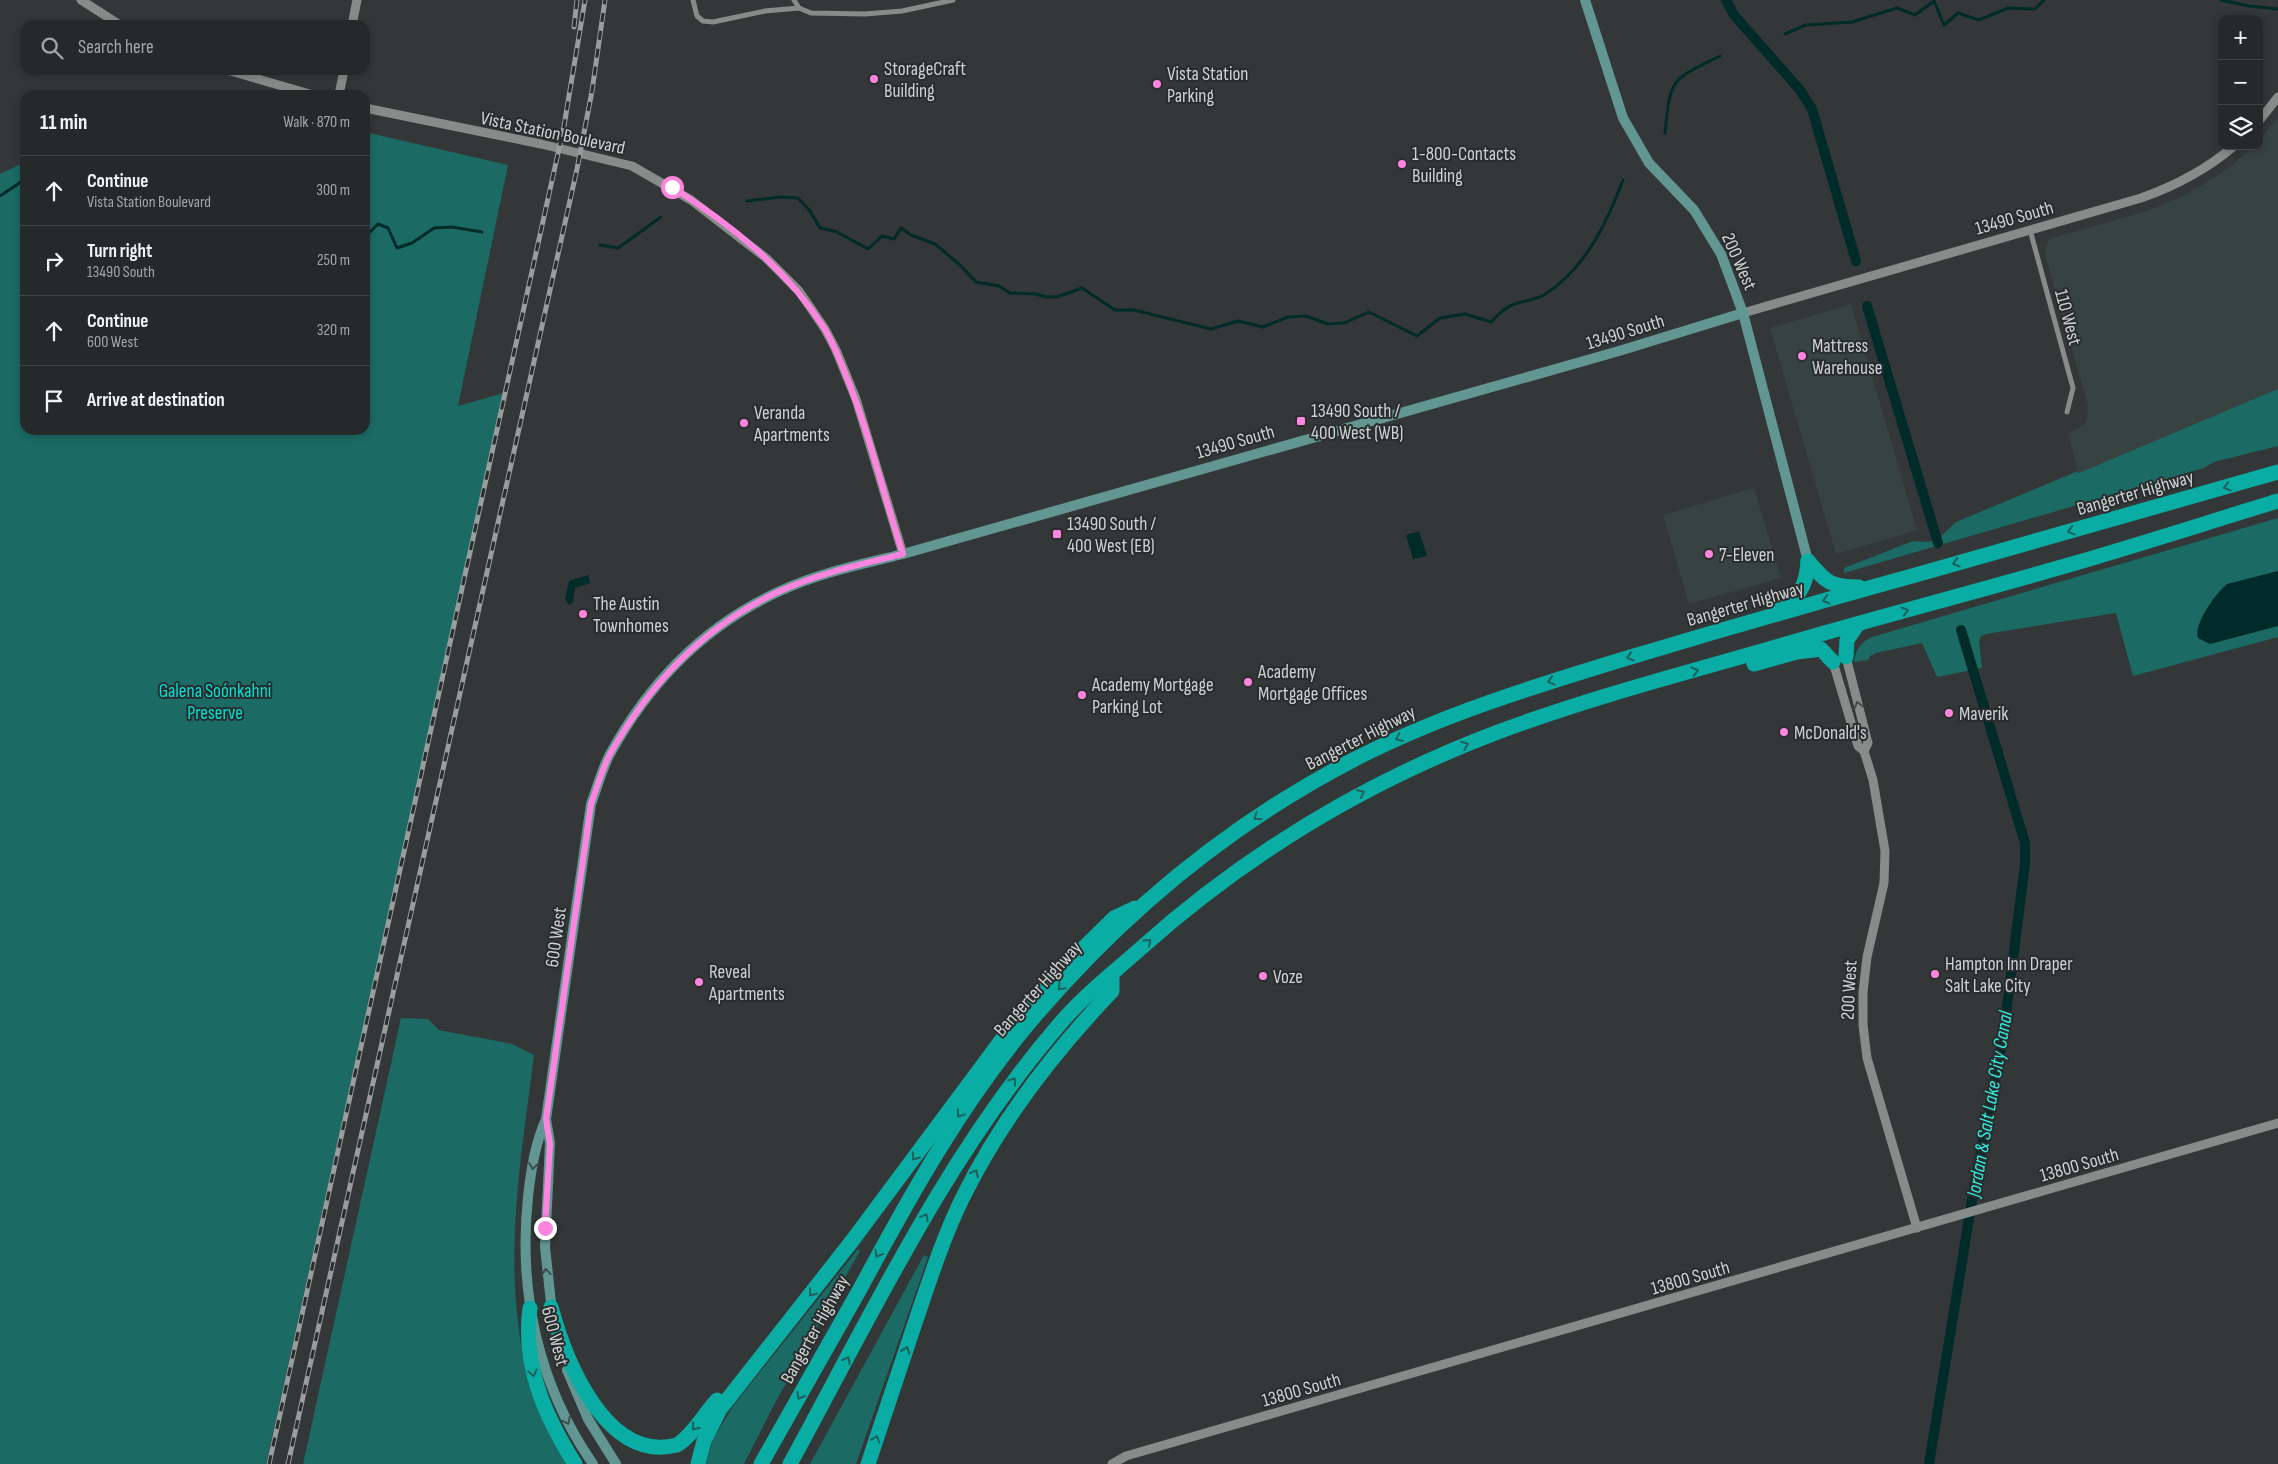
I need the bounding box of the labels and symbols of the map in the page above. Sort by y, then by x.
place label: StorageCraft Building [884,58,966,103]
place label: Vista Station Parking [1167,63,1248,108]
marker: StorageCraft Building [868,73,880,85]
marker: Vista Station Parking [1151,78,1163,90]
street label: Vista Station Boulevard [478,107,627,160]
place label: 1-800-Contacts Building [1412,143,1516,188]
marker: 1-800-Contacts Building [1396,158,1408,170]
route start [661,176,684,199]
street label: 13490 South [1973,196,2056,241]
street label: 200 West [1716,229,1761,294]
street label: 110 West [2049,287,2086,348]
street label: 13490 South [1584,310,1667,355]
place label: Mattress Warehouse [1812,335,1882,380]
marker: Mattress Warehouse [1796,350,1808,362]
place label: 13490 South / 400 West (WB) [1311,400,1403,445]
place label: Veranda Apartments [753,402,830,447]
marker: 13490 South / 400 West (WB) [1295,415,1307,427]
marker: Veranda Apartments [738,417,750,429]
street label: 13490 South [1194,420,1277,465]
street label: Bangerter Highway [2074,466,2197,521]
one-way arrow [2224,481,2232,491]
place label: 13490 South / 400 West (EB) [1067,513,1156,558]
one-way arrow [2067,525,2075,535]
marker: 13490 South / 400 West (EB) [1051,528,1063,540]
place label: 7-Eleven [1719,544,1774,567]
marker: 7-Eleven [1703,548,1715,560]
one-way arrow [1953,558,1961,568]
street label: Bangerter Highway [1684,577,1807,632]
place label: The Austin Townhomes [593,593,669,638]
one-way arrow [1822,595,1830,605]
one-way arrow [1900,606,1908,616]
marker: The Austin Townhomes [577,608,589,620]
one-way arrow [1626,652,1634,662]
place label: Academy Mortgage Offices [1257,661,1367,706]
one-way arrow [1691,666,1699,676]
place label: Academy Mortgage Parking Lot [1091,674,1214,719]
marker: Academy Mortgage Offices [1242,676,1254,688]
one-way arrow [1547,676,1556,686]
park label: Galena Soónkahni Preserve [159,680,271,725]
marker: Academy Mortgage Parking Lot [1076,689,1088,701]
street label: Bangerter Highway [1302,700,1420,776]
one-way arrow [1853,700,1864,709]
place label: Maverik [1959,703,2009,726]
marker: Maverik [1943,707,1955,719]
place label: McDonald's [1794,722,1867,745]
marker: McDonald's [1778,726,1790,738]
one-way arrow [1395,732,1404,743]
one-way arrow [1460,741,1469,752]
one-way arrow [1356,789,1365,799]
one-way arrow [1253,811,1263,820]
street label: 600 West [541,905,572,969]
street label: Bangerter Highway [989,936,1087,1041]
one-way arrow [1143,939,1152,948]
place label: Hampton Inn Draper Salt Lake City [1945,953,2073,998]
street label: 200 West [1836,959,1863,1021]
place label: Reveal Apartments [708,961,785,1006]
place label: Voze [1273,966,1303,989]
marker: Hampton Inn Draper Salt Lake City [1929,968,1941,980]
marker: Voze [1257,970,1269,982]
marker: Reveal Apartments [693,976,705,988]
one-way arrow [1058,981,1067,990]
water label: Jordan & Salt Lake City Canal [1962,1008,2018,1200]
one-way arrow [1007,1077,1016,1087]
one-way arrow [957,1109,967,1118]
street label: 13800 South [2037,1143,2121,1188]
one-way arrow [912,1151,921,1161]
one-way arrow [528,1161,538,1170]
one-way arrow [969,1170,979,1179]
one-way arrow [919,1214,929,1223]
route end [534,1217,557,1240]
one-way arrow [875,1249,885,1258]
street label: 13800 South [1648,1256,1732,1301]
one-way arrow [541,1268,552,1276]
street label: Bangerter Highway [776,1271,855,1388]
one-way arrow [809,1287,817,1296]
street label: 600 West [536,1304,574,1369]
one-way arrow [900,1347,910,1355]
one-way arrow [841,1356,851,1365]
street label: 13800 South [1259,1368,1343,1413]
one-way arrow [527,1369,538,1378]
one-way arrow [796,1391,806,1400]
one-way arrow [561,1416,571,1425]
one-way arrow [692,1421,700,1430]
one-way arrow [871,1435,881,1443]

